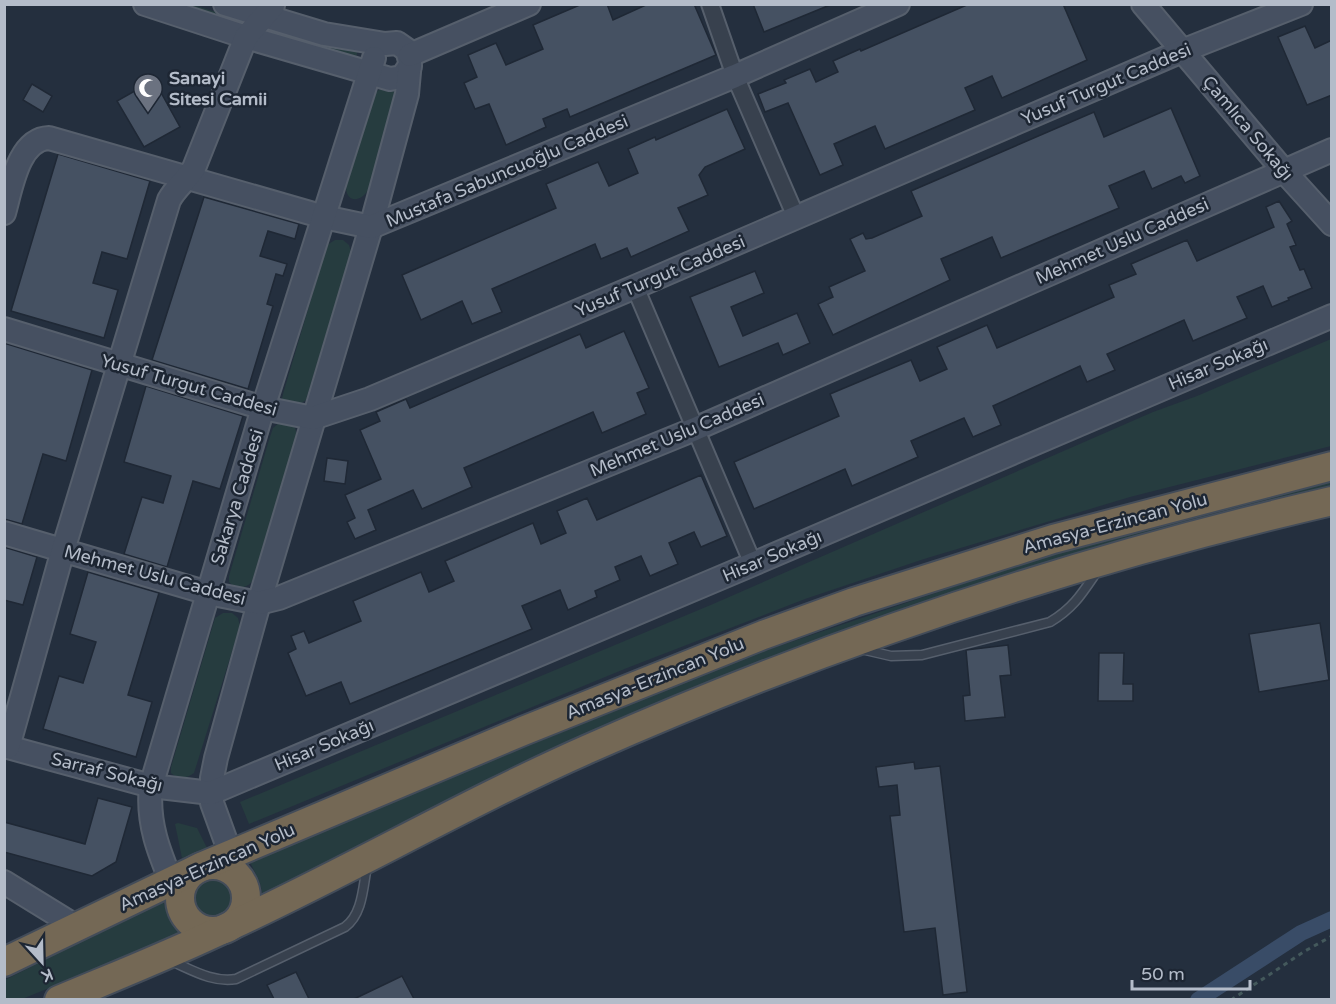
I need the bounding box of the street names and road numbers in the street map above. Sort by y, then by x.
street label: Yusuf Turgut Caddesi [1018,38,1194,130]
street label: Çamlıca Sokağı [1198,71,1298,185]
street label: Mustafa Sabuncuoğlu Caddesi [383,110,631,232]
street label: Mehmet Uslu Caddesi [1032,193,1212,289]
street label: Yusuf Turgut Caddesi [572,230,748,322]
street label: Hisar Sokağı [1165,333,1271,395]
street label: Yusuf Turgut Caddesi [98,349,280,421]
street label: Mehmet Uslu Caddesi [586,388,768,482]
street label: Sakarya Caddesi [206,426,268,568]
street label: Amasya-Erzincan Yolu [1020,488,1210,558]
street label: Hisar Sokağı [719,525,825,587]
street label: Mehmet Uslu Caddesi [62,540,248,610]
street label: Amasya-Erzincan Yolu [563,632,747,724]
street label: Hisar Sokağı [271,714,377,776]
street label: Sarraf Sokağı [49,748,165,796]
street label: Amasya-Erzincan Yolu [116,818,298,916]

